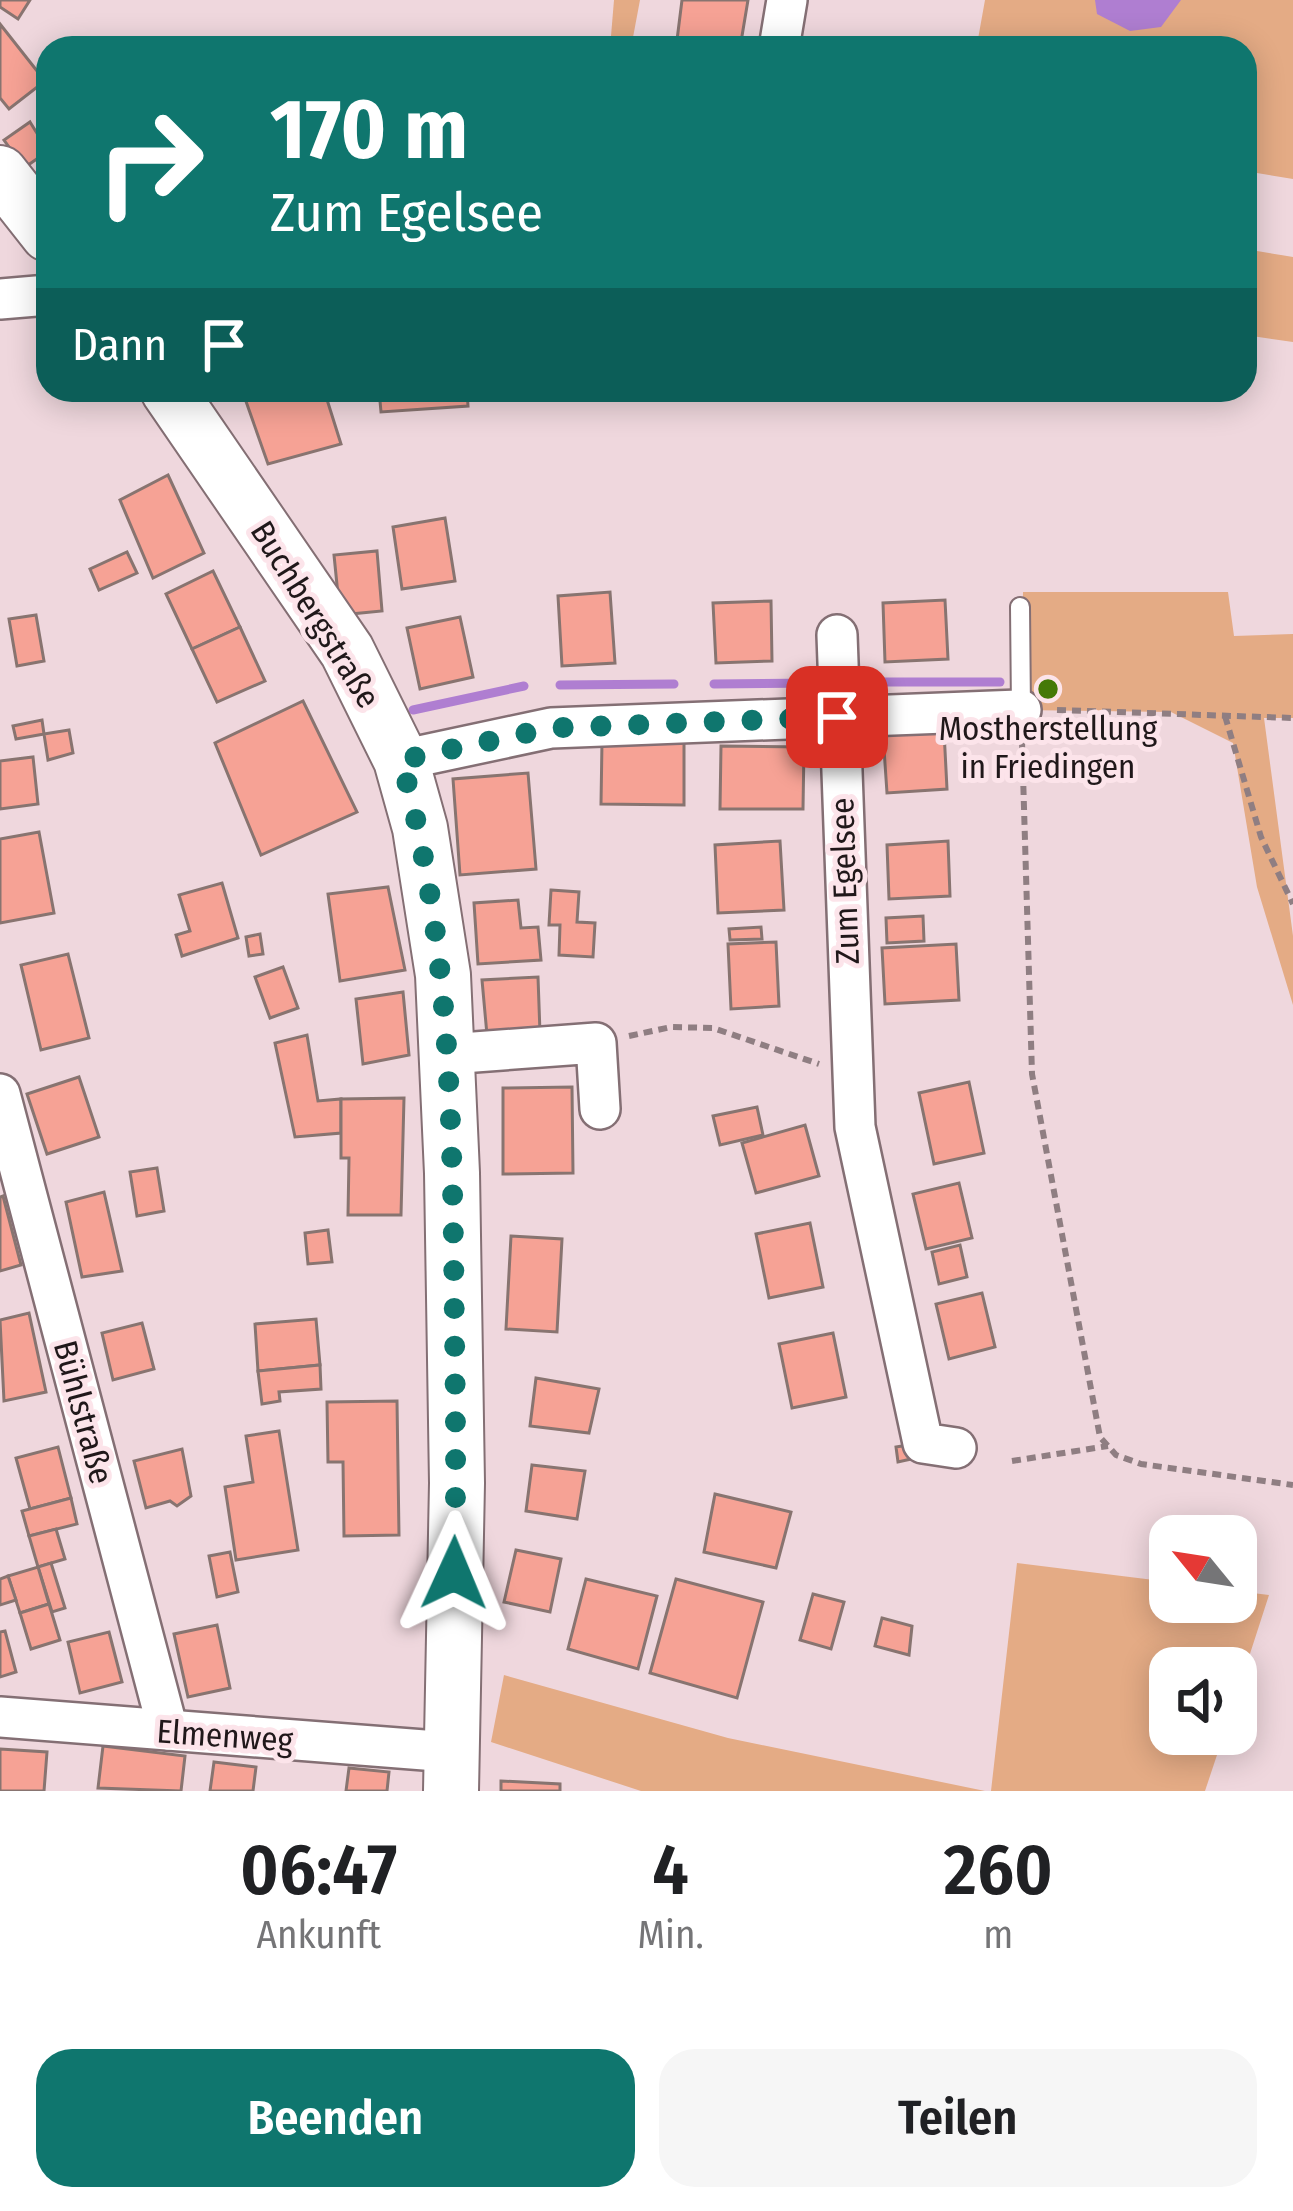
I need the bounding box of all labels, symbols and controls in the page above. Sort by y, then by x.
text: 170 m [270,79,468,180]
icon: right [72,84,228,240]
text: Zum Egelsee [270,181,543,245]
icon: arrive [191,312,257,378]
text: Dann [72,318,167,372]
street label: Buchbergstraße [242,514,388,715]
pin [786,666,888,768]
marker: Mostherstellung in Friedingen [1035,676,1061,702]
icon: arrive [804,684,870,750]
place label: Mostherstellung in Friedingen [939,709,1158,787]
street label: Zum Egelsee [822,797,868,965]
street label: Bühlstraße [45,1336,121,1488]
position arrow [391,1510,517,1636]
north arrow [1149,1515,1257,1623]
map controls [1149,1515,1257,1755]
button: sound [1149,1647,1257,1755]
street label: Elmenweg [155,1711,295,1761]
text: 06:47 [240,1827,397,1913]
text: 4 [652,1827,689,1913]
text: 260 [944,1827,1053,1913]
text: Ankunft [256,1912,381,1958]
text: Min. [637,1912,704,1958]
text: m [983,1912,1013,1958]
button: Beenden [36,2049,635,2187]
button: Teilen [659,2049,1257,2187]

